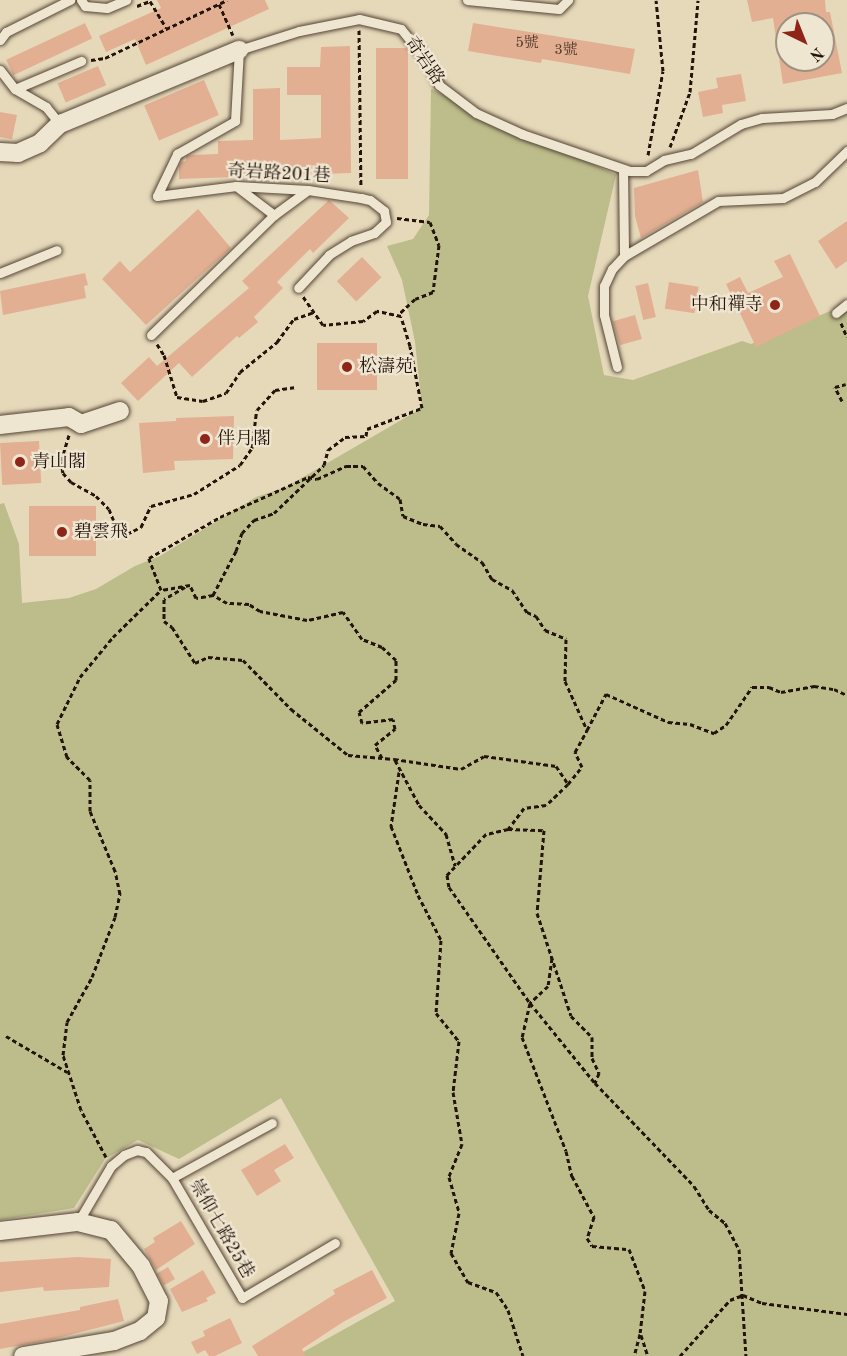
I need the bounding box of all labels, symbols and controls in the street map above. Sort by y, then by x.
north arrow [775,12,835,72]
street label: 奇岩路 [400,33,448,89]
house number: 5號 [515,35,539,53]
house number: 3號 [554,42,578,60]
text: N [806,44,826,64]
street label: 奇岩路201巷 [227,161,331,187]
place label: 中和禪寺 [691,294,763,316]
marker: 中和禪寺 [768,298,782,312]
place label: 松濤苑 [359,356,413,378]
marker: 松濤苑 [340,360,354,374]
place label: 伴月閣 [217,428,271,450]
marker: 伴月閣 [198,432,212,446]
place label: 青山閣 [32,451,86,473]
marker: 青山閣 [13,455,27,469]
place label: 碧雲飛 [74,521,128,543]
marker: 碧雲飛 [55,525,69,539]
street label: 崇仰七路25巷 [184,1176,258,1282]

